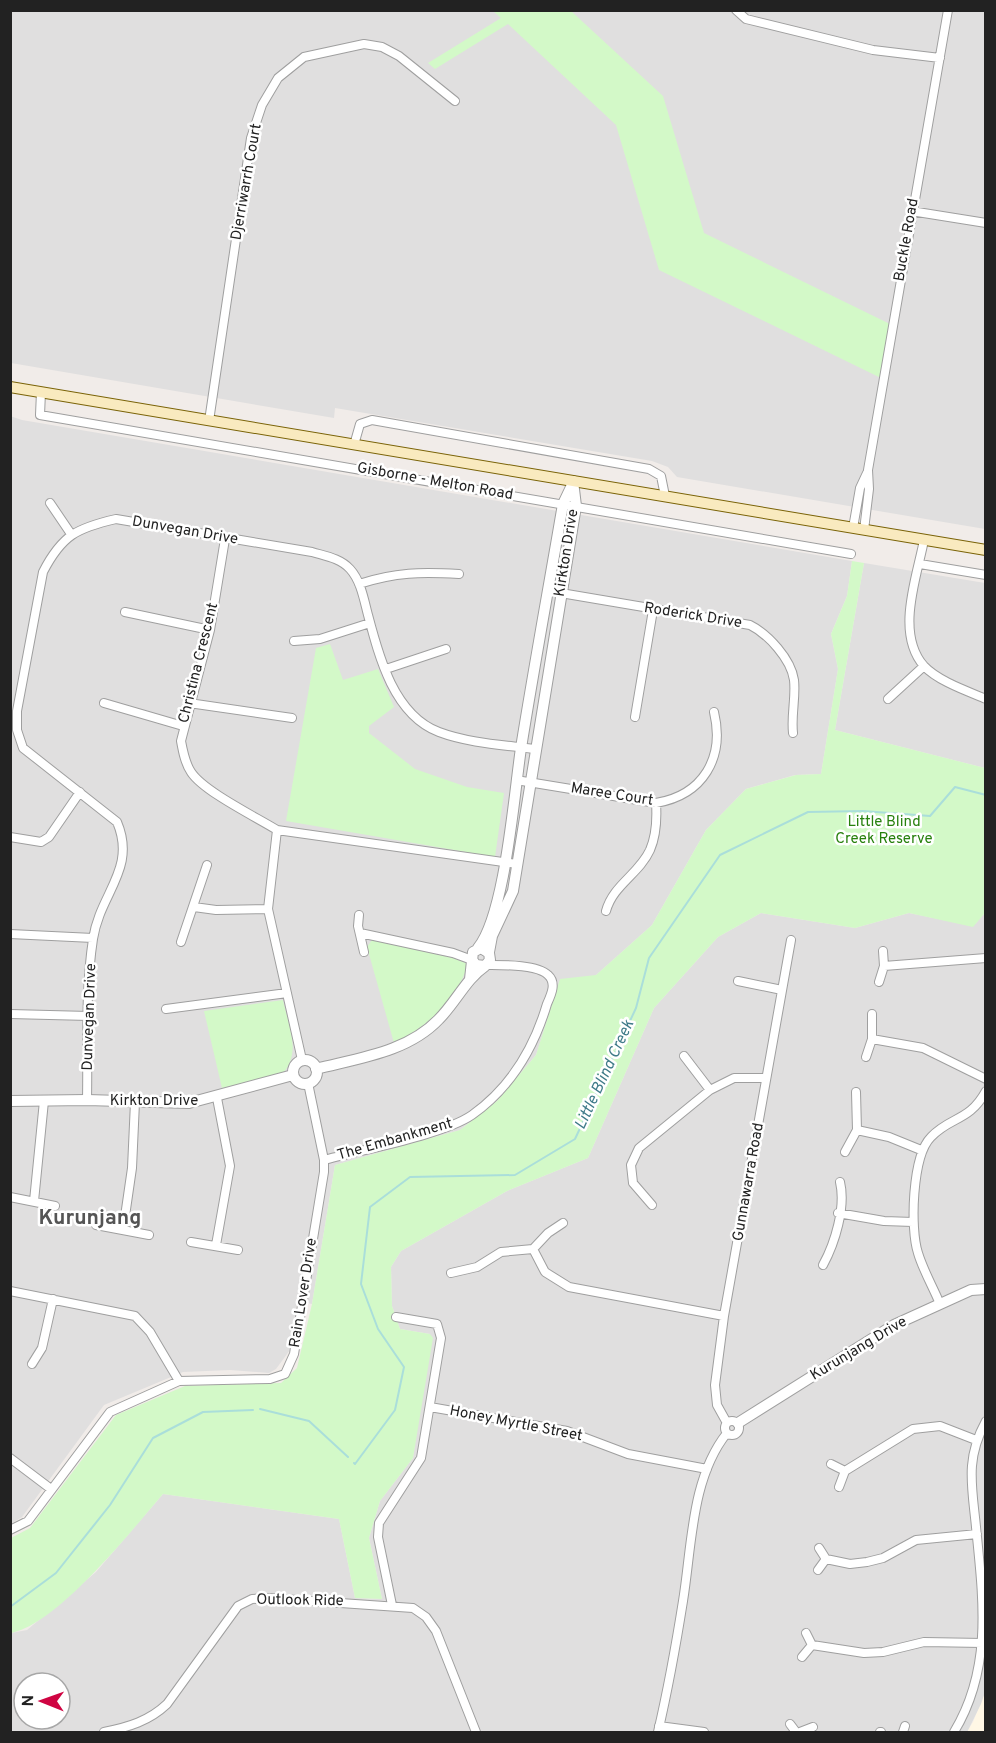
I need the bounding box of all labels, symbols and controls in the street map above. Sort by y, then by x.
street label: Djerriwarrh Court [227,122,267,242]
street label: Buckle Road [890,197,924,283]
street label: Gisborne - Melton Road [355,459,515,505]
street label: Kirkton Drive [551,508,583,598]
street label: Dunvegan Drive [131,512,239,550]
street label: Roderick Drive [643,599,743,633]
street label: Christina Crescent [175,601,223,725]
street label: Maree Court [569,779,655,811]
park label: Little Blind Creek Reserve [835,813,933,849]
street label: Dunvegan Drive [79,963,101,1071]
water label: Little Blind Creek [571,1016,639,1133]
street label: Kirkton Drive [110,1092,198,1111]
street label: The Embankment [335,1114,455,1166]
street label: Gunnawarra Road [729,1121,769,1243]
district label: Kurunjang [39,1205,141,1232]
street label: Rain Lover Drive [286,1237,322,1349]
street label: Kurunjang Drive [807,1313,911,1385]
street label: Honey Myrtle Street [448,1402,584,1446]
street label: Outlook Ride [256,1591,344,1611]
north arrow [12,1671,72,1731]
text: N [19,1695,39,1707]

